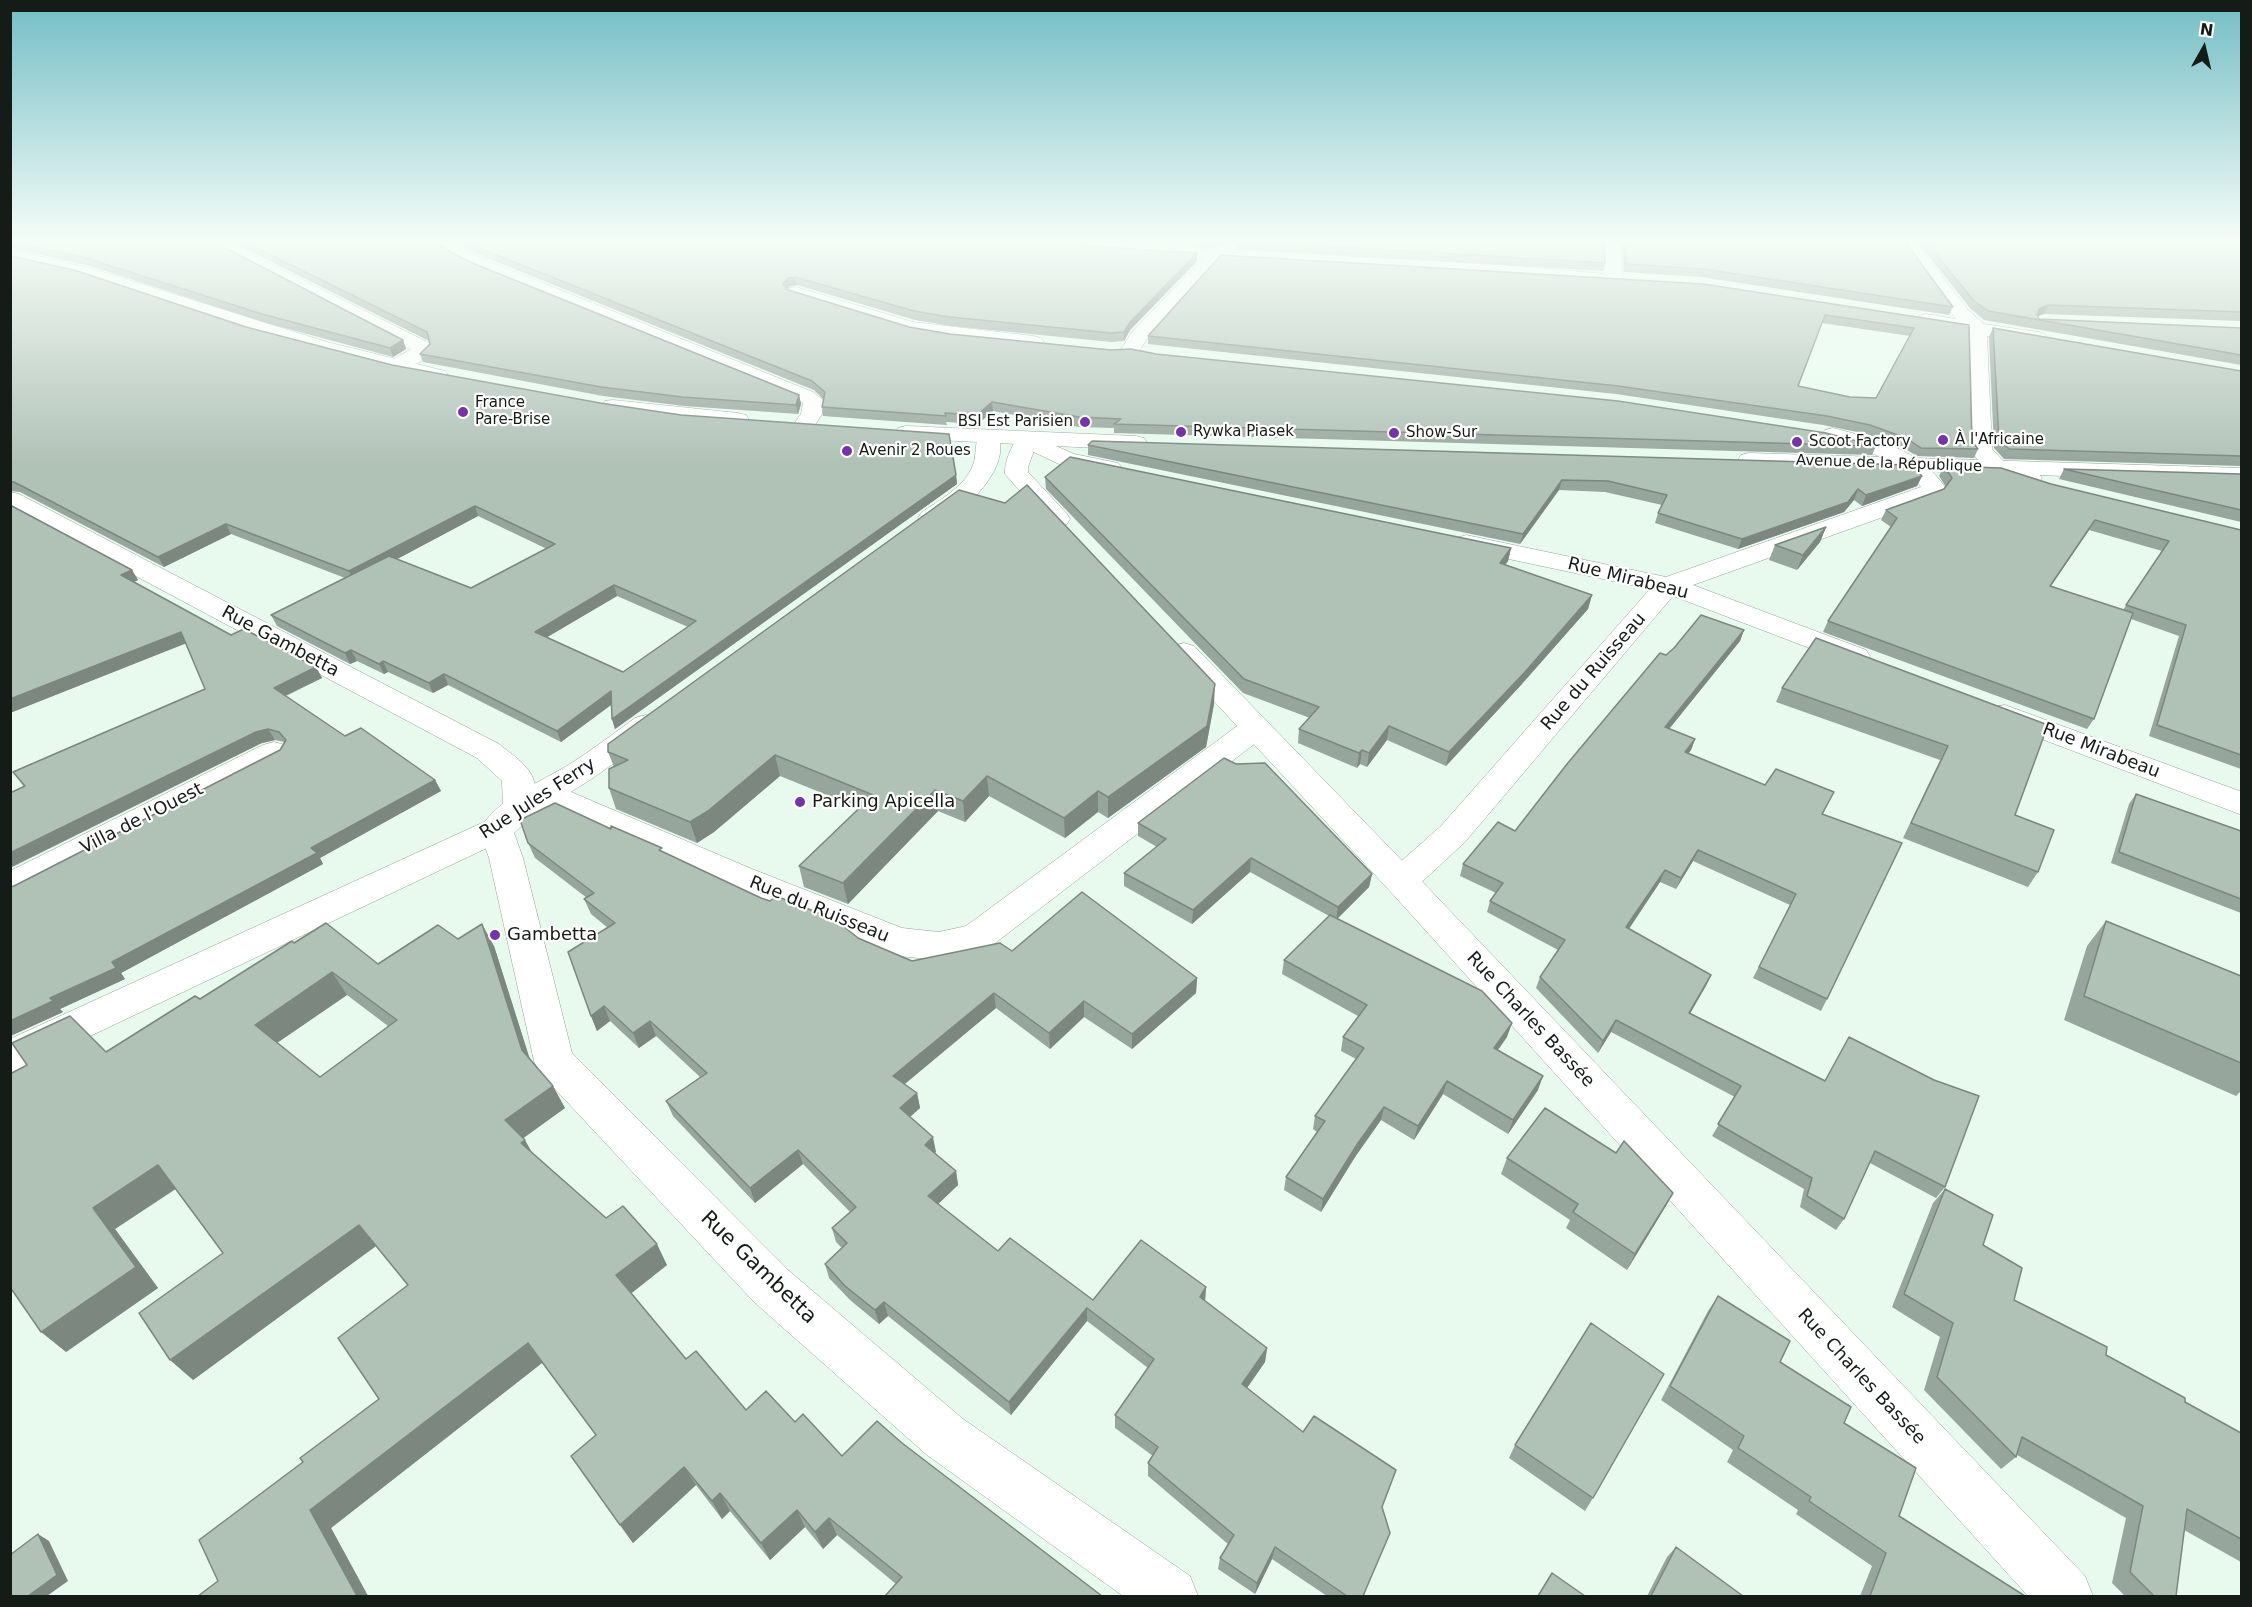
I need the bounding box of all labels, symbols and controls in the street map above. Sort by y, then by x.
north arrow [2174,18,2234,78]
text: N [2199,19,2215,40]
place label: France Pare-Brise [475,394,550,429]
marker: France Pare-Brise [456,405,470,419]
place label: BSI Est Parisien [958,413,1073,431]
marker: BSI Est Parisien [1078,415,1092,429]
place label: Rywka Piasek [1193,423,1294,441]
place label: Show-Sur [1406,424,1477,442]
marker: Rywka Piasek [1174,425,1188,439]
marker: Show-Sur [1387,426,1401,440]
place label: À l'Africaine [1955,431,2044,449]
place label: Scoot Factory [1809,433,1911,451]
marker: À l'Africaine [1936,433,1950,447]
marker: Scoot Factory [1790,435,1804,449]
place label: Avenir 2 Roues [859,442,971,460]
marker: Avenir 2 Roues [840,444,854,458]
street label: Avenue de la République [1796,452,1982,476]
street label: Rue Mirabeau [1565,554,1691,604]
street label: Rue Gambetta [218,602,342,682]
street label: Rue du Ruisseau [1537,609,1651,735]
street label: Rue Mirabeau [2039,719,2163,783]
street label: Rue Jules Ferry [476,754,600,844]
street label: Villa de l'Ouest [77,779,207,859]
place label: Parking Apicella [812,791,955,813]
marker: Parking Apicella [793,795,807,809]
street label: Rue du Ruisseau [746,872,892,948]
place label: Gambetta [507,924,597,946]
marker: Gambetta [488,928,502,942]
street label: Rue Charles Bassée [1461,948,1599,1092]
street label: Rue Gambetta [695,1206,821,1330]
street label: Rue Charles Bassée [1792,1305,1930,1449]

